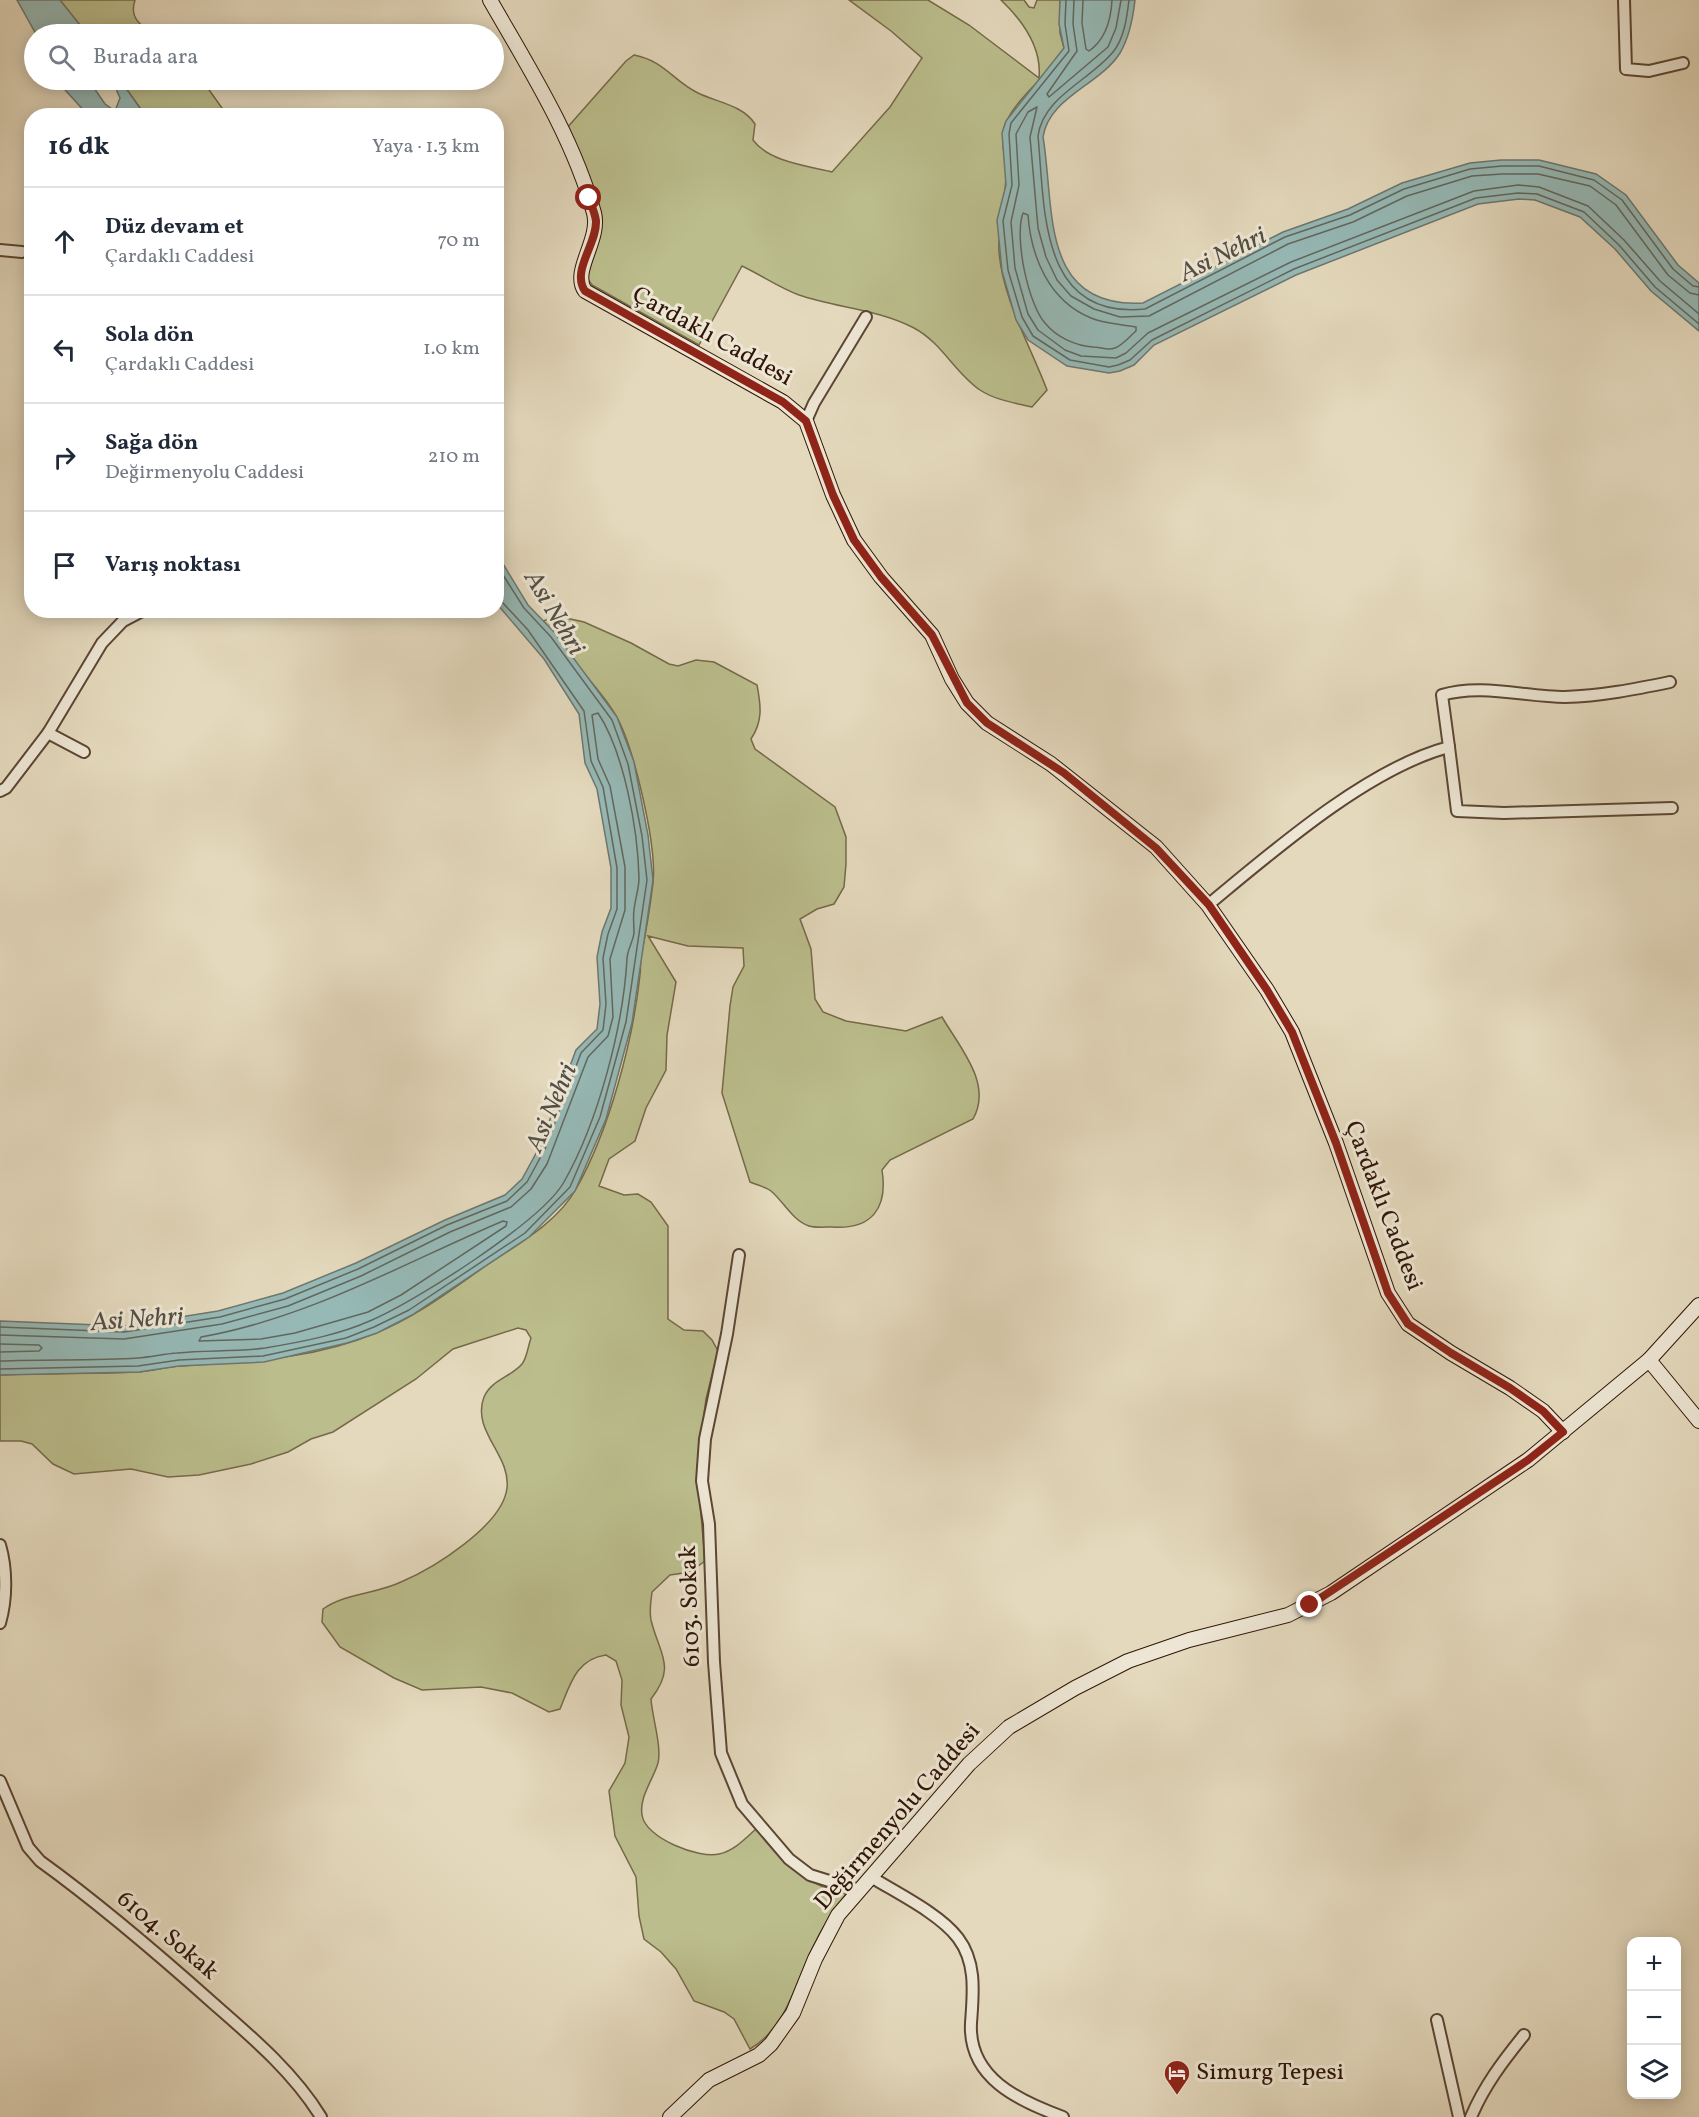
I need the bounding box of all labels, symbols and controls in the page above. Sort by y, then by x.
search box [24,24,504,90]
icon: search [45,41,78,74]
text: Burada ara [93,42,198,73]
text: 16 dk [48,129,110,165]
text: Yaya · 1.3 km [372,133,480,161]
route start [575,184,601,210]
text: Düz devam et [105,212,244,243]
water label: Asi Nehri [1172,218,1273,292]
icon: ahead [48,225,81,258]
text: 70 m [437,227,480,255]
text: Çardaklı Caddesi [105,243,254,271]
street label: Çardaklı Caddesi [625,279,799,395]
text: Sola dön [105,320,194,351]
icon: left [48,333,81,366]
text: 1.0 km [423,335,480,363]
text: Çardaklı Caddesi [105,351,254,379]
text: Sağa dön [105,428,198,459]
icon: right [48,441,81,474]
text: 210 m [428,443,480,471]
text: Değirmenyolu Caddesi [105,459,304,487]
icon: arrive [48,549,81,582]
text: Varış noktası [105,550,241,581]
water label: Asi Nehri [514,563,594,663]
water label: Asi Nehri [517,1058,587,1159]
street label: Çardaklı Caddesi [1335,1116,1431,1296]
water label: Asi Nehri [88,1299,185,1341]
street label: 6103. Sokak [672,1544,710,1668]
route end [1296,1591,1322,1617]
street label: Değirmenyolu Caddesi [807,1716,989,1918]
street label: 6104. Sokak [109,1883,225,1989]
map controls [1627,1937,1681,2099]
button: + [1627,1937,1681,1991]
button: − [1627,1991,1681,2045]
button: layers [1627,2045,1681,2099]
place label: Simurg Tepesi [1196,2056,1344,2090]
hotel icon: Simurg Tepesi [1162,2058,1192,2096]

